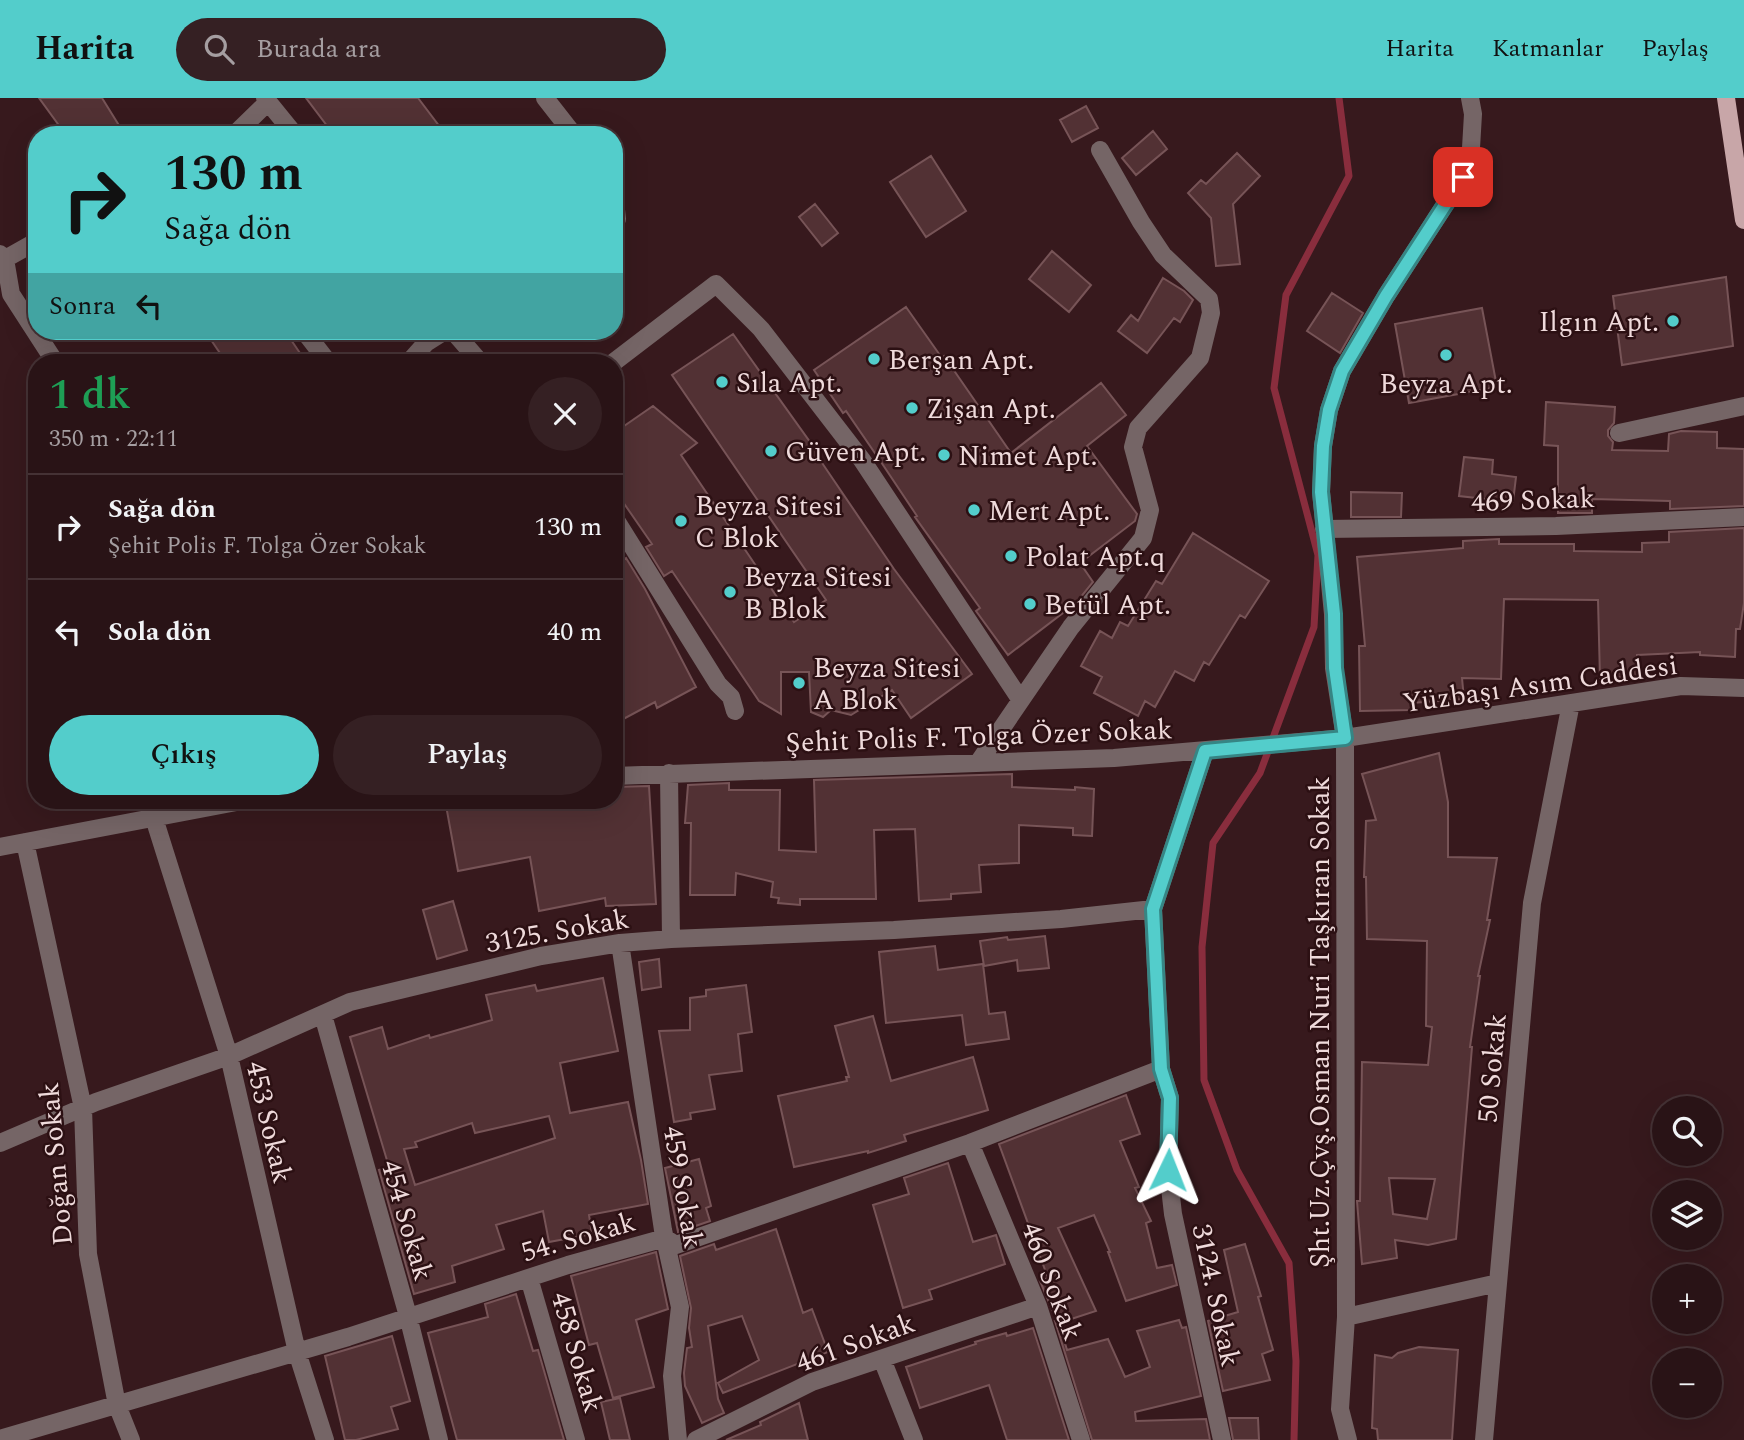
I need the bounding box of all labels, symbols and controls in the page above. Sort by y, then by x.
search box [176,18,666,81]
text: Harita [35,24,134,74]
text: Burada ara [256,29,381,69]
icon: search [200,30,238,68]
text: Harita [1386,31,1454,67]
text: Katmanlar [1492,31,1604,67]
text: Paylaş [1642,31,1709,67]
text: 130 m [164,137,303,212]
pin [1433,147,1493,207]
icon: right [49,154,140,245]
icon: arrive [1444,158,1482,196]
text: Sağa dön [164,205,292,254]
text: Sonra [49,286,116,326]
icon: left [130,287,168,325]
place label: Ilgın Apt. [1539,301,1659,344]
marker: Ilgın Apt. [1665,313,1681,329]
place label: Berşan Apt. [888,339,1034,382]
marker: Beyza Apt. [1438,347,1454,363]
marker: Berşan Apt. [866,351,882,367]
place label: Sıla Apt. [736,362,842,405]
place label: Beyza Apt. [1379,363,1513,406]
text: 1 dk [49,364,131,427]
marker: Sıla Apt. [714,374,730,390]
button: close [528,377,602,451]
place label: Zişan Apt. [926,388,1056,431]
marker: Zişan Apt. [904,400,920,416]
text: 350 m · 22:11 [49,422,178,457]
place label: Güven Apt. [785,431,926,474]
place label: Nimet Apt. [958,435,1097,478]
marker: Güven Apt. [763,443,779,459]
marker: Nimet Apt. [936,447,952,463]
street label: 469 Sokak [1470,477,1596,524]
place label: Beyza Sitesi C Blok [695,485,843,560]
text: Sağa dön [108,489,216,529]
place label: Mert Apt. [988,490,1110,533]
marker: Mert Apt. [966,502,982,518]
text: 130 m [534,507,602,547]
icon: right [49,508,87,546]
marker: Beyza Sitesi C Blok [673,513,689,529]
text: Şehit Polis F. Tolga Özer Sokak [108,529,426,564]
place label: Polat Apt.q [1025,536,1165,579]
marker: Polat Apt.q [1003,548,1019,564]
place label: Beyza Sitesi B Blok [744,556,892,631]
marker: Beyza Sitesi B Blok [722,584,738,600]
place label: Betül Apt. [1044,584,1171,627]
marker: Betül Apt. [1022,596,1038,612]
text: Sola dön [108,612,211,652]
text: 40 m [547,612,602,652]
icon: left [49,613,87,651]
street label: Yüzbaşı Asım Caddesi [1400,644,1680,725]
place label: Beyza Sitesi A Blok [813,647,961,722]
marker: Beyza Sitesi A Blok [791,675,807,691]
street label: Şehit Polis F. Tolga Özer Sokak [785,708,1173,765]
button: Çıkış [49,715,319,795]
button: Paylaş [333,715,602,795]
street label: Şht.Uz.Çvş.Osman Nuri Taşkıran Sokak [1299,776,1342,1268]
street label: 3125. Sokak [482,898,632,965]
street label: 50 Sokak [1466,1011,1519,1125]
street label: 453 Sokak [234,1057,303,1188]
street label: Doğan Sokak [28,1080,85,1247]
map controls [1652,1096,1722,1418]
button: search [1652,1096,1722,1166]
street label: 459 Sokak [651,1122,714,1252]
position arrow [1131,1133,1205,1207]
street label: 454 Sokak [369,1155,444,1286]
button: layers [1652,1180,1722,1250]
street label: 54. Sokak [516,1201,641,1274]
street label: 460 Sokak [1009,1216,1094,1347]
street label: 3124. Sokak [1179,1220,1252,1371]
button: + [1652,1264,1722,1334]
street label: 458 Sokak [539,1287,614,1418]
street label: 461 Sokak [790,1302,921,1385]
button: − [1652,1348,1722,1418]

